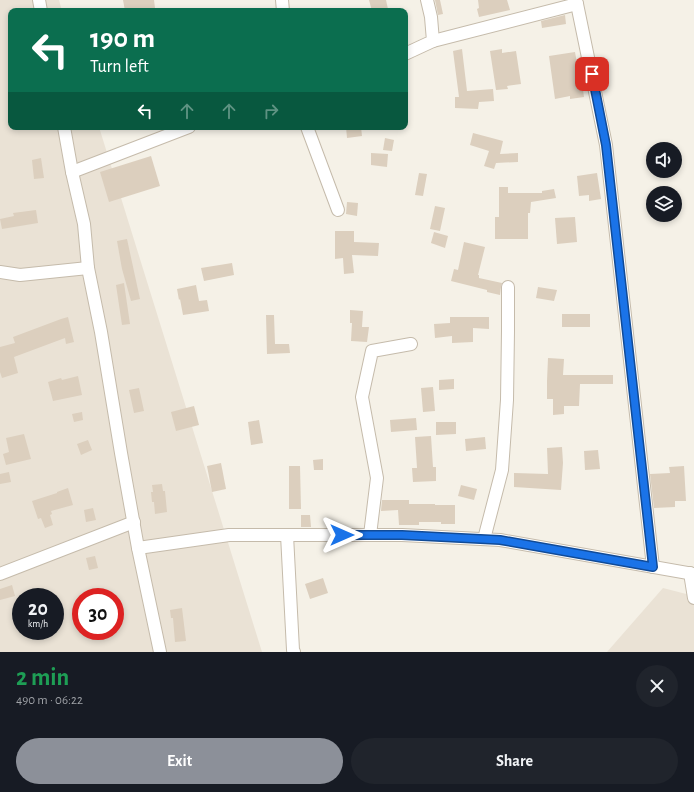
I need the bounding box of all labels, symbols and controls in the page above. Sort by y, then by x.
icon: left [24,24,76,76]
text: 190 m [90,25,155,53]
pin [575,57,609,91]
text: Turn left [90,58,149,76]
icon: arrive [581,63,603,85]
icon: left [134,100,156,122]
icon: ahead [176,100,198,122]
icon: ahead [218,100,240,122]
icon: right [260,100,282,122]
map controls [646,142,682,222]
button: sound [646,142,682,178]
button: layers [646,186,682,222]
position arrow [321,514,363,556]
speed limit sign: 30 [72,588,124,640]
text: 20 [28,599,48,619]
text: km/h [28,619,48,629]
button: close [636,665,678,707]
text: 2 min [16,666,69,690]
text: 490 m · 06:22 [16,694,83,707]
button: Exit [16,738,343,784]
button: Share [351,738,678,784]

